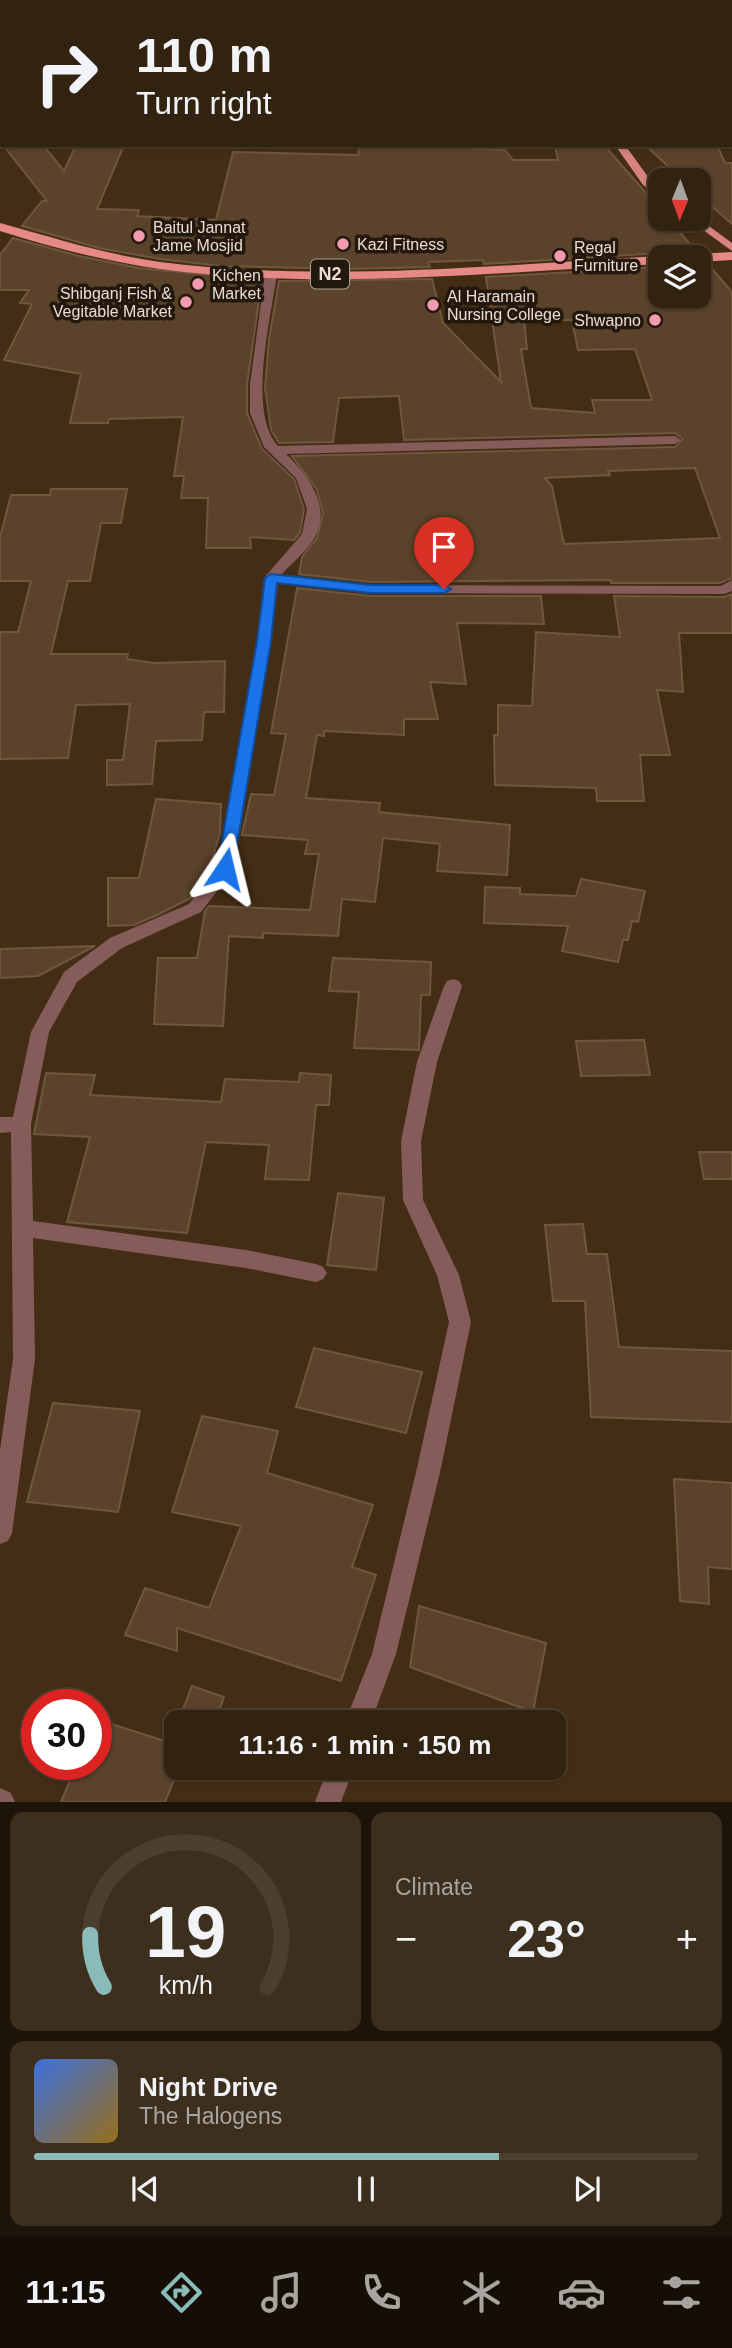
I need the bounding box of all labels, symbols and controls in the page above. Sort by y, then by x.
icon: right [21,28,112,119]
text: 110 m [136,28,272,82]
text: Turn right [136,85,272,121]
north arrow [648,168,710,231]
map controls [648,168,711,308]
place label: Baitul Jannat Jame Mosjid [153,219,246,254]
marker: Baitul Jannat Jame Mosjid [131,228,147,244]
marker: Kazi Fitness [335,236,351,252]
place label: Kazi Fitness [357,236,444,253]
place label: Regal Furniture [574,239,638,274]
button: layers [648,245,711,308]
marker: Regal Furniture [552,248,568,264]
road number: N2 [311,260,349,288]
place label: Kichen Market [212,267,261,302]
marker: Kichen Market [190,276,206,292]
place label: Shibganj Fish & Vegitable Market [53,285,173,320]
place label: Al Haramain Nursing College [447,288,561,323]
marker: Shibganj Fish & Vegitable Market [178,294,194,310]
marker: Al Haramain Nursing College [425,297,441,313]
place label: Shwapno [574,312,641,329]
marker: Shwapno [647,312,663,328]
pin [414,517,474,589]
icon: arrive [425,528,463,566]
position arrow [188,832,262,906]
speed limit sign: 30 [21,1689,112,1780]
text: 11:16 · 1 min · 150 m [239,1730,491,1760]
text: Climate [395,1874,473,1900]
text: 19 [145,1892,226,1973]
text: 23° [507,1910,586,1968]
text: − [395,1918,417,1960]
text: + [676,1918,698,1960]
text: km/h [158,1971,213,1999]
text: Night Drive [139,2072,278,2102]
text: The Halogens [139,2103,282,2129]
icon: previous [126,2170,164,2208]
icon: pause [347,2170,385,2208]
icon: next [568,2170,606,2208]
icon: directions [157,2268,206,2317]
icon: music [257,2268,306,2317]
icon: phone [357,2268,406,2317]
icon: climate [457,2268,506,2317]
icon: car [557,2268,606,2317]
icon: filters [657,2268,706,2317]
text: 11:15 [26,2274,106,2310]

